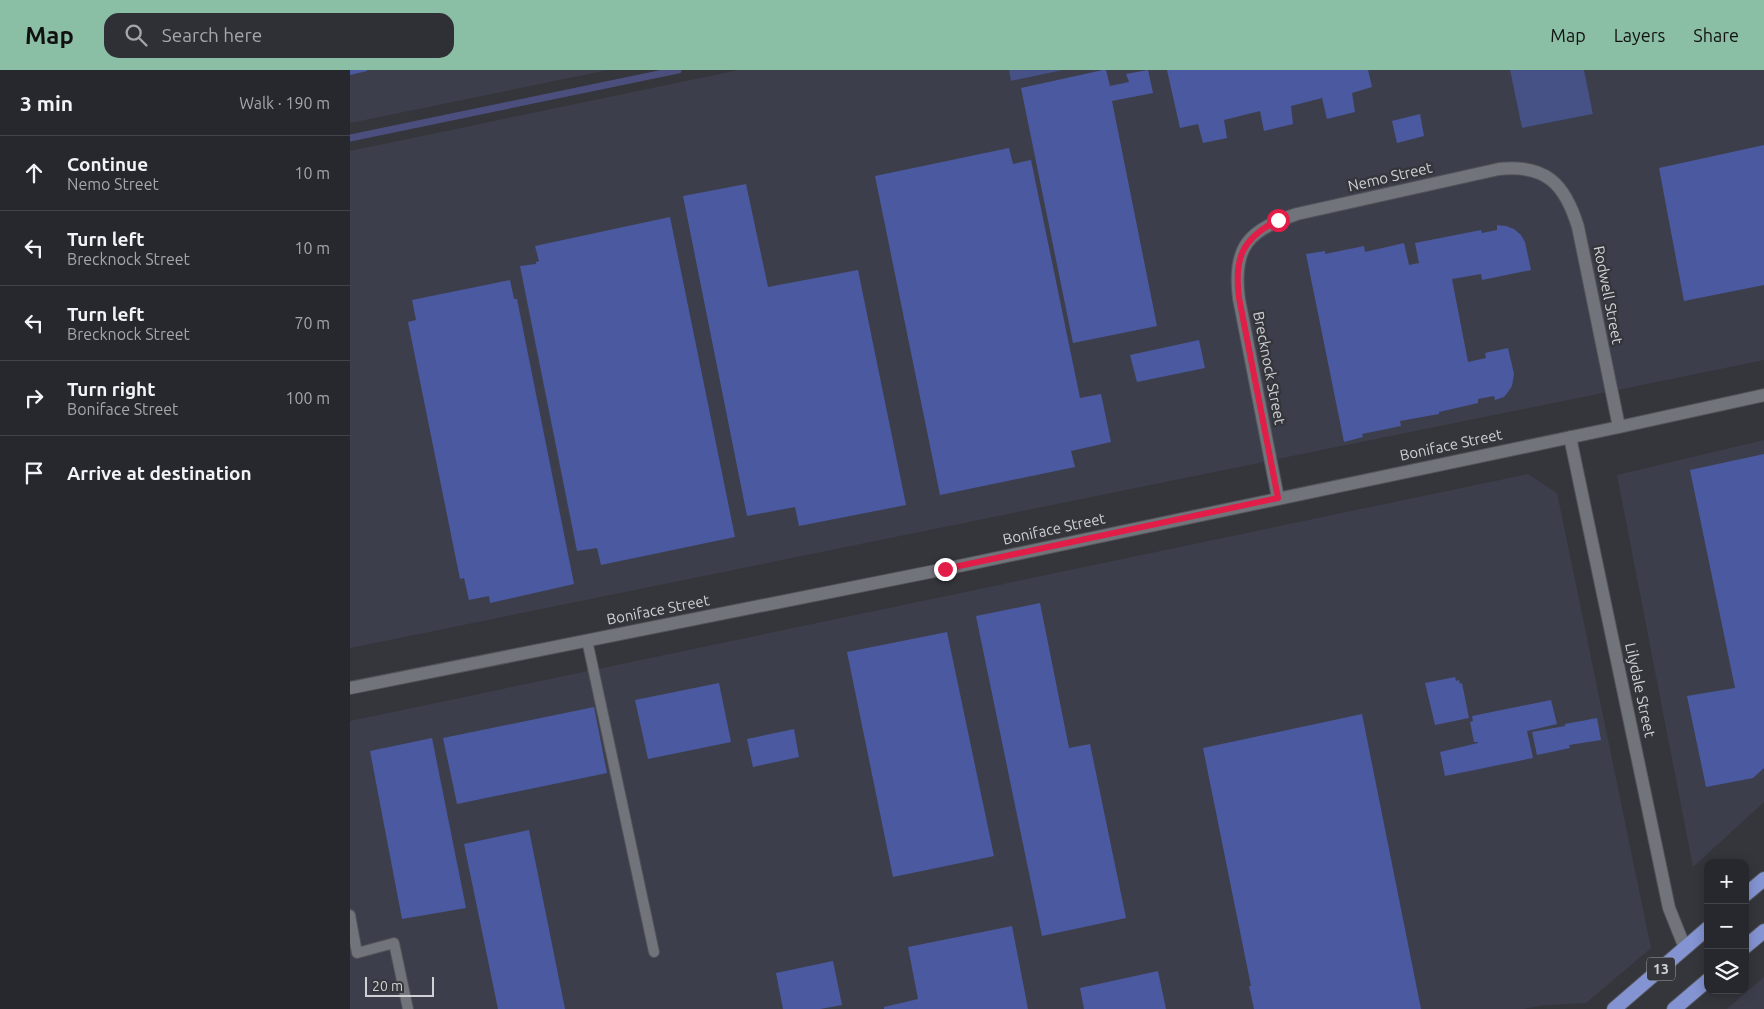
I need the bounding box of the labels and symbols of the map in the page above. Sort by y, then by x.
street label: Nemo Street [1346,159,1434,194]
route start [1267,209,1290,232]
street label: Rodwell Street [1591,244,1626,346]
street label: Brecknock Street [1250,310,1289,426]
street label: Boniface Street [1398,425,1504,464]
street label: Boniface Street [1001,509,1107,548]
route end [934,558,957,581]
street label: Boniface Street [605,591,711,628]
street label: Lilydale Street [1622,641,1659,739]
road number: 13 [1647,958,1675,981]
scale bar [365,974,434,997]

